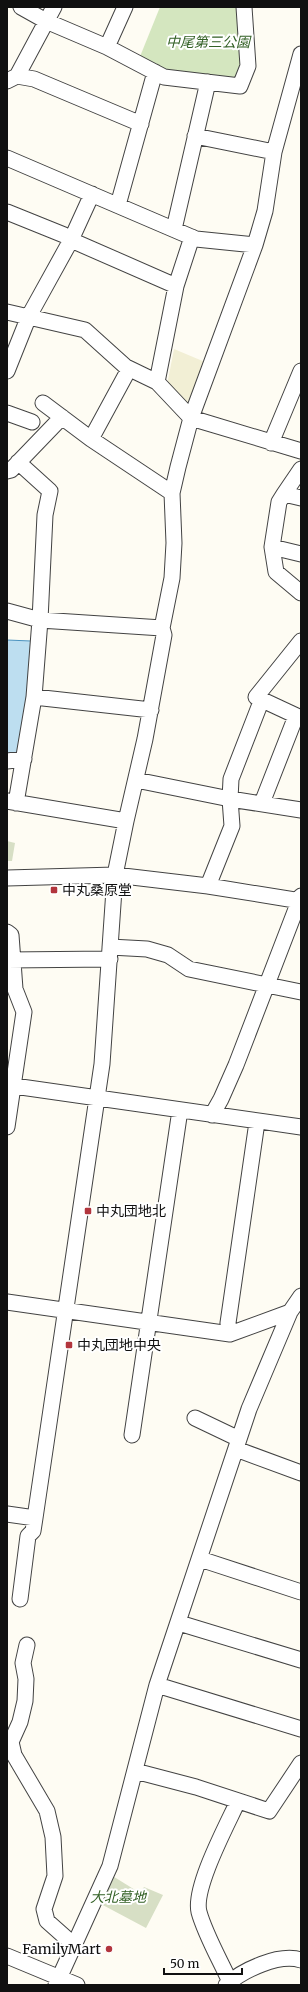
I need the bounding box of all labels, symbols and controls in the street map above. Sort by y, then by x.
park label: 中尾第三公園 [166,33,252,51]
place label: 中丸桑原堂 [62,881,132,899]
marker: 中丸桑原堂 [49,885,59,895]
place label: 中丸団地北 [96,1202,166,1220]
marker: 中丸団地北 [83,1206,93,1216]
place label: 中丸団地中央 [77,1336,161,1354]
marker: 中丸団地中央 [64,1340,74,1350]
park label: 大北墓地 [90,1888,148,1906]
place label: FamilyMart [22,1940,102,1958]
marker: FamilyMart [104,1944,114,1954]
scale bar [164,1950,242,1976]
text: 50 m [170,1956,199,1971]

